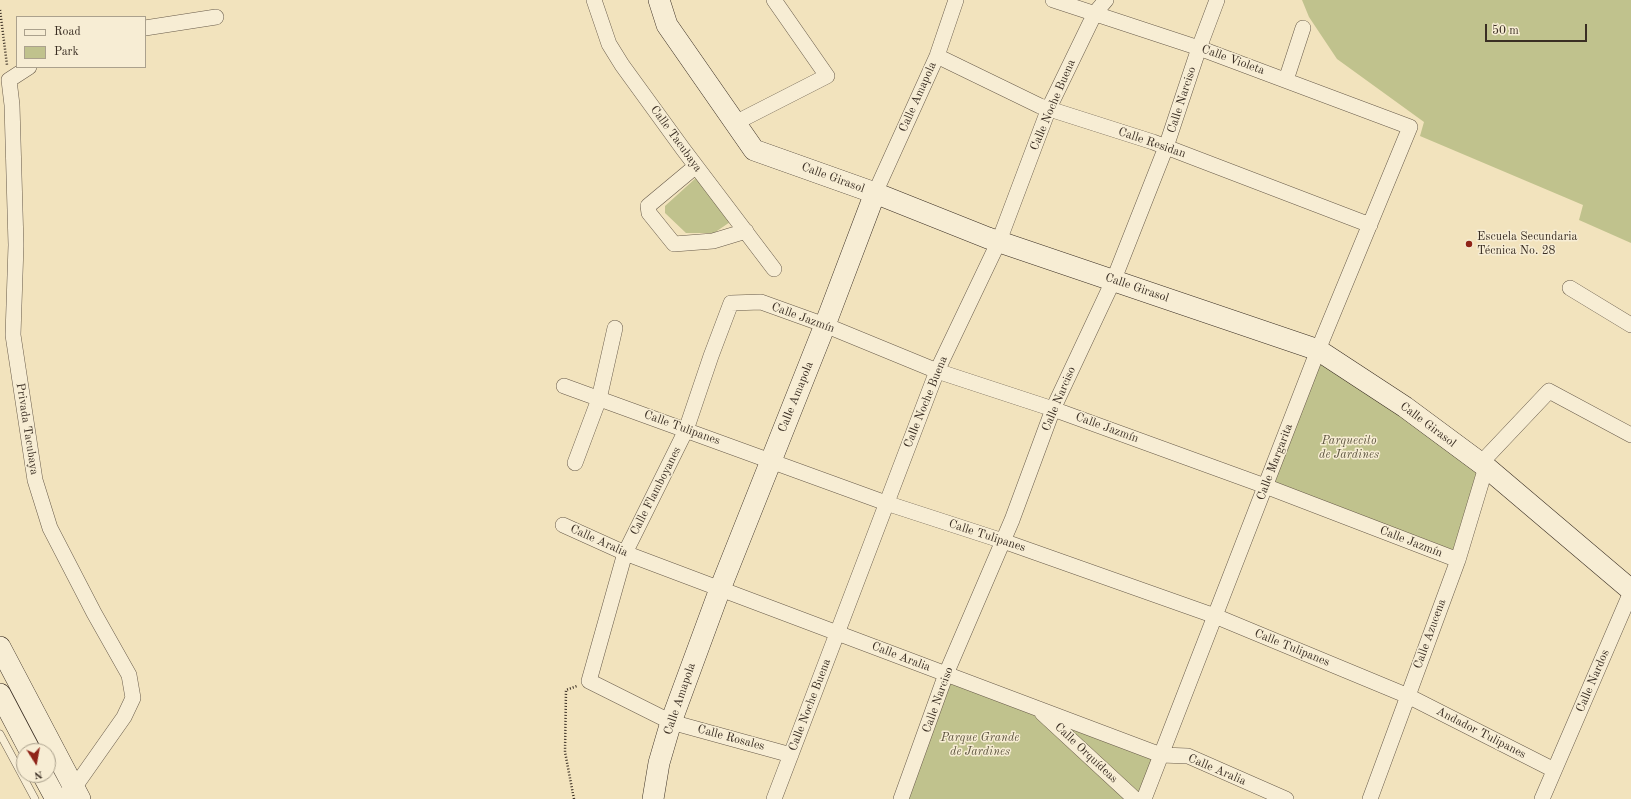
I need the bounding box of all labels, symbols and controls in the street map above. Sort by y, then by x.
legend [16,16,146,68]
scale bar [1487,16,1589,42]
text: 50 m [1492,25,1519,37]
text: Road [54,26,81,38]
street label: Calle Violeta [1199,42,1267,78]
text: Park [54,46,79,58]
street label: Calle Noche Buena [1027,57,1079,153]
street label: Calle Amapola [896,60,940,134]
street label: Calle Narciso [1164,65,1200,135]
street label: Calle Tacubaya [647,103,705,175]
street label: Calle Residan [1116,125,1188,161]
street label: Calle Girasol [799,160,867,196]
place label: Escuela Secundaria Técnica No. 28 [1477,230,1578,258]
marker: Escuela Secundaria Técnica No. 28 [1464,239,1474,249]
street label: Calle Girasol [1103,270,1171,306]
street label: Calle Jazmín [769,300,837,336]
street label: Calle Noche Buena [901,354,951,450]
street label: Calle Amapola [775,359,817,435]
street label: Calle Narciso [1039,364,1079,434]
street label: Privada Tacubaya [13,382,41,476]
street label: Calle Girasol [1397,399,1459,451]
street label: Calle Tulipanes [642,408,722,448]
street label: Calle Jazmín [1073,410,1141,446]
street label: Calle Margarita [1254,422,1296,502]
park label: Parquecito de Jardines [1319,434,1379,462]
street label: Calle Flamboyanes [627,444,685,538]
street label: Calle Tulipanes [947,517,1027,555]
street label: Calle Aralia [568,522,630,560]
street label: Calle Jazmín [1377,523,1445,561]
street label: Calle Azucena [1411,597,1449,671]
street label: Calle Tulipanes [1252,626,1332,670]
street label: Calle Aralia [870,639,932,675]
street label: Calle Nardos [1573,647,1613,715]
street label: Calle Noche Buena [786,657,834,753]
street label: Calle Amapola [661,661,699,737]
street label: Calle Narciso [919,665,957,735]
street label: Andador Tulipanes [1434,704,1528,762]
street label: Calle Orquídeas [1051,720,1121,786]
street label: Calle Rosales [696,722,766,754]
park label: Parque Grande de Jardines [941,731,1019,759]
north arrow [16,743,56,783]
street label: Calle Aralia [1186,751,1248,789]
text: N [33,768,43,780]

